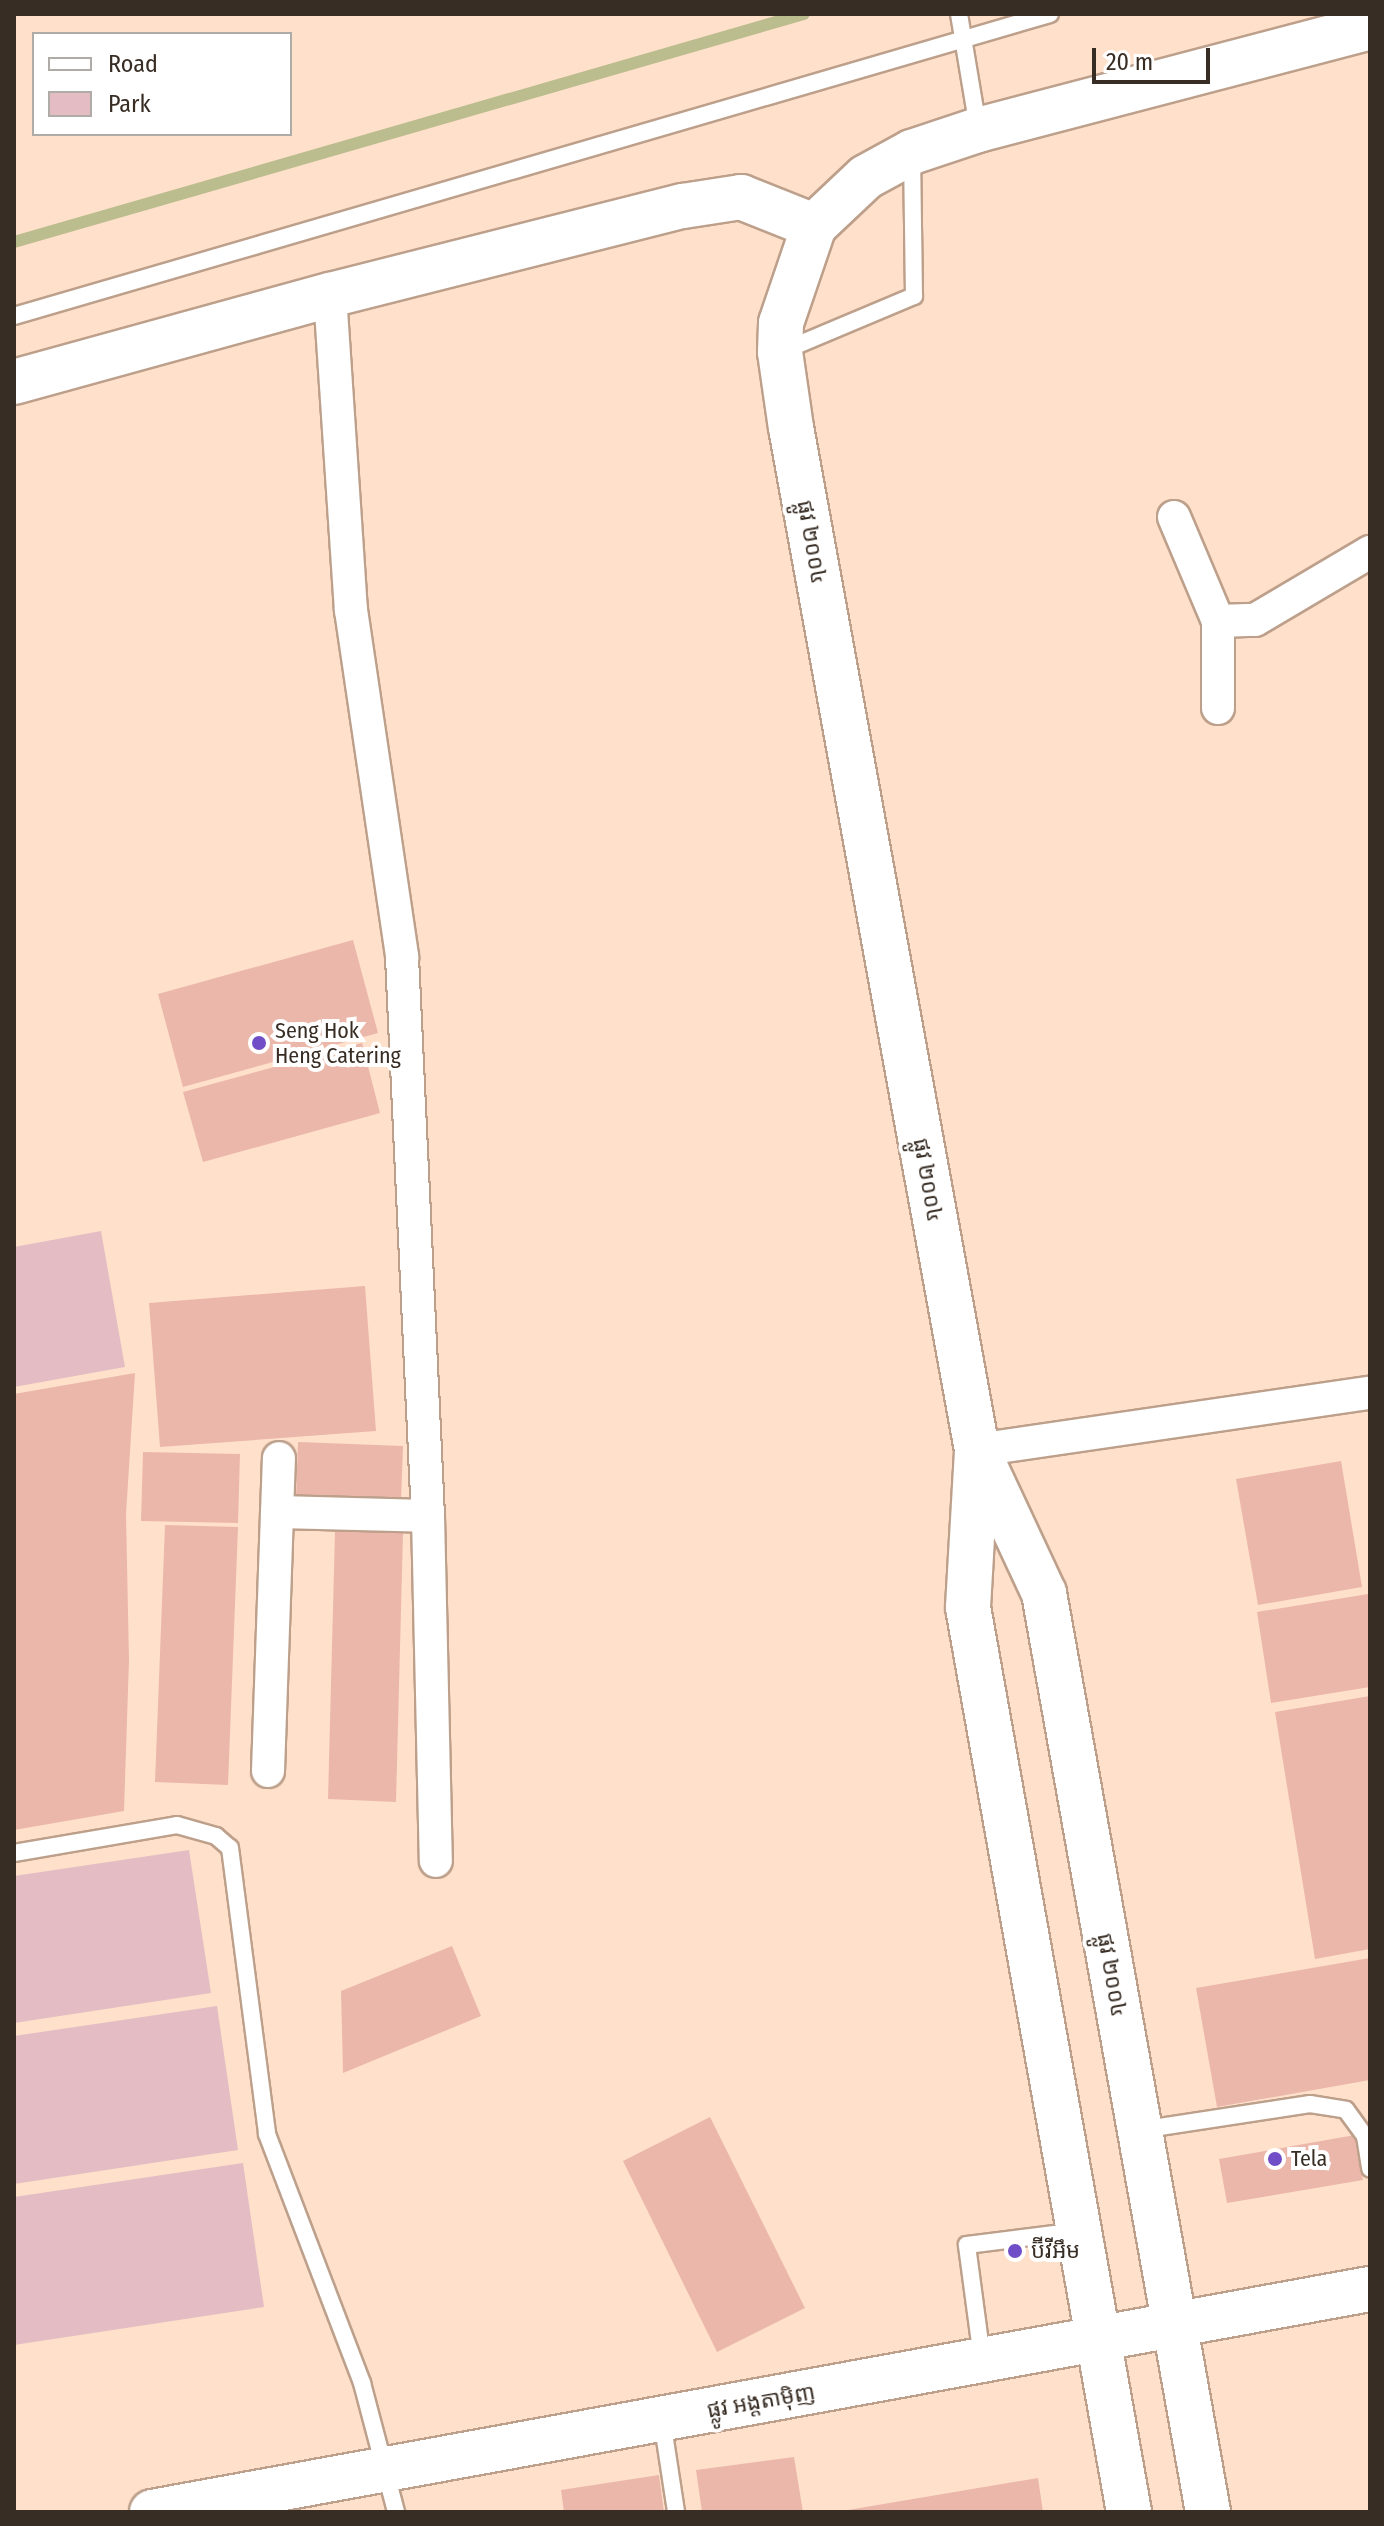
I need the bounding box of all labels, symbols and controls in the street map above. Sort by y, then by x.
legend [32,32,292,136]
scale bar [1096,32,1214,82]
text: 20 m [1106,48,1153,76]
text: Road [108,50,158,78]
text: Park [108,90,151,118]
street label: ផ្លូវ ២០០៤ [792,498,832,586]
place label: Seng Hok Heng Catering [275,1017,401,1068]
marker: Seng Hok Heng Catering [250,1034,268,1052]
street label: ផ្លូវ ២០០៤ [908,1136,948,1224]
street label: ផ្លូវ ២០០៤ [1092,1931,1132,2019]
place label: Tela [1291,2146,1327,2172]
marker: Tela [1266,2150,1284,2168]
place label: ប៊ីវីអឹម [1031,2238,1080,2264]
marker: ប៊ីវីអឹម [1006,2242,1024,2260]
street label: ផ្លូវ អង្តតាម៉ិញ [705,2378,817,2424]

